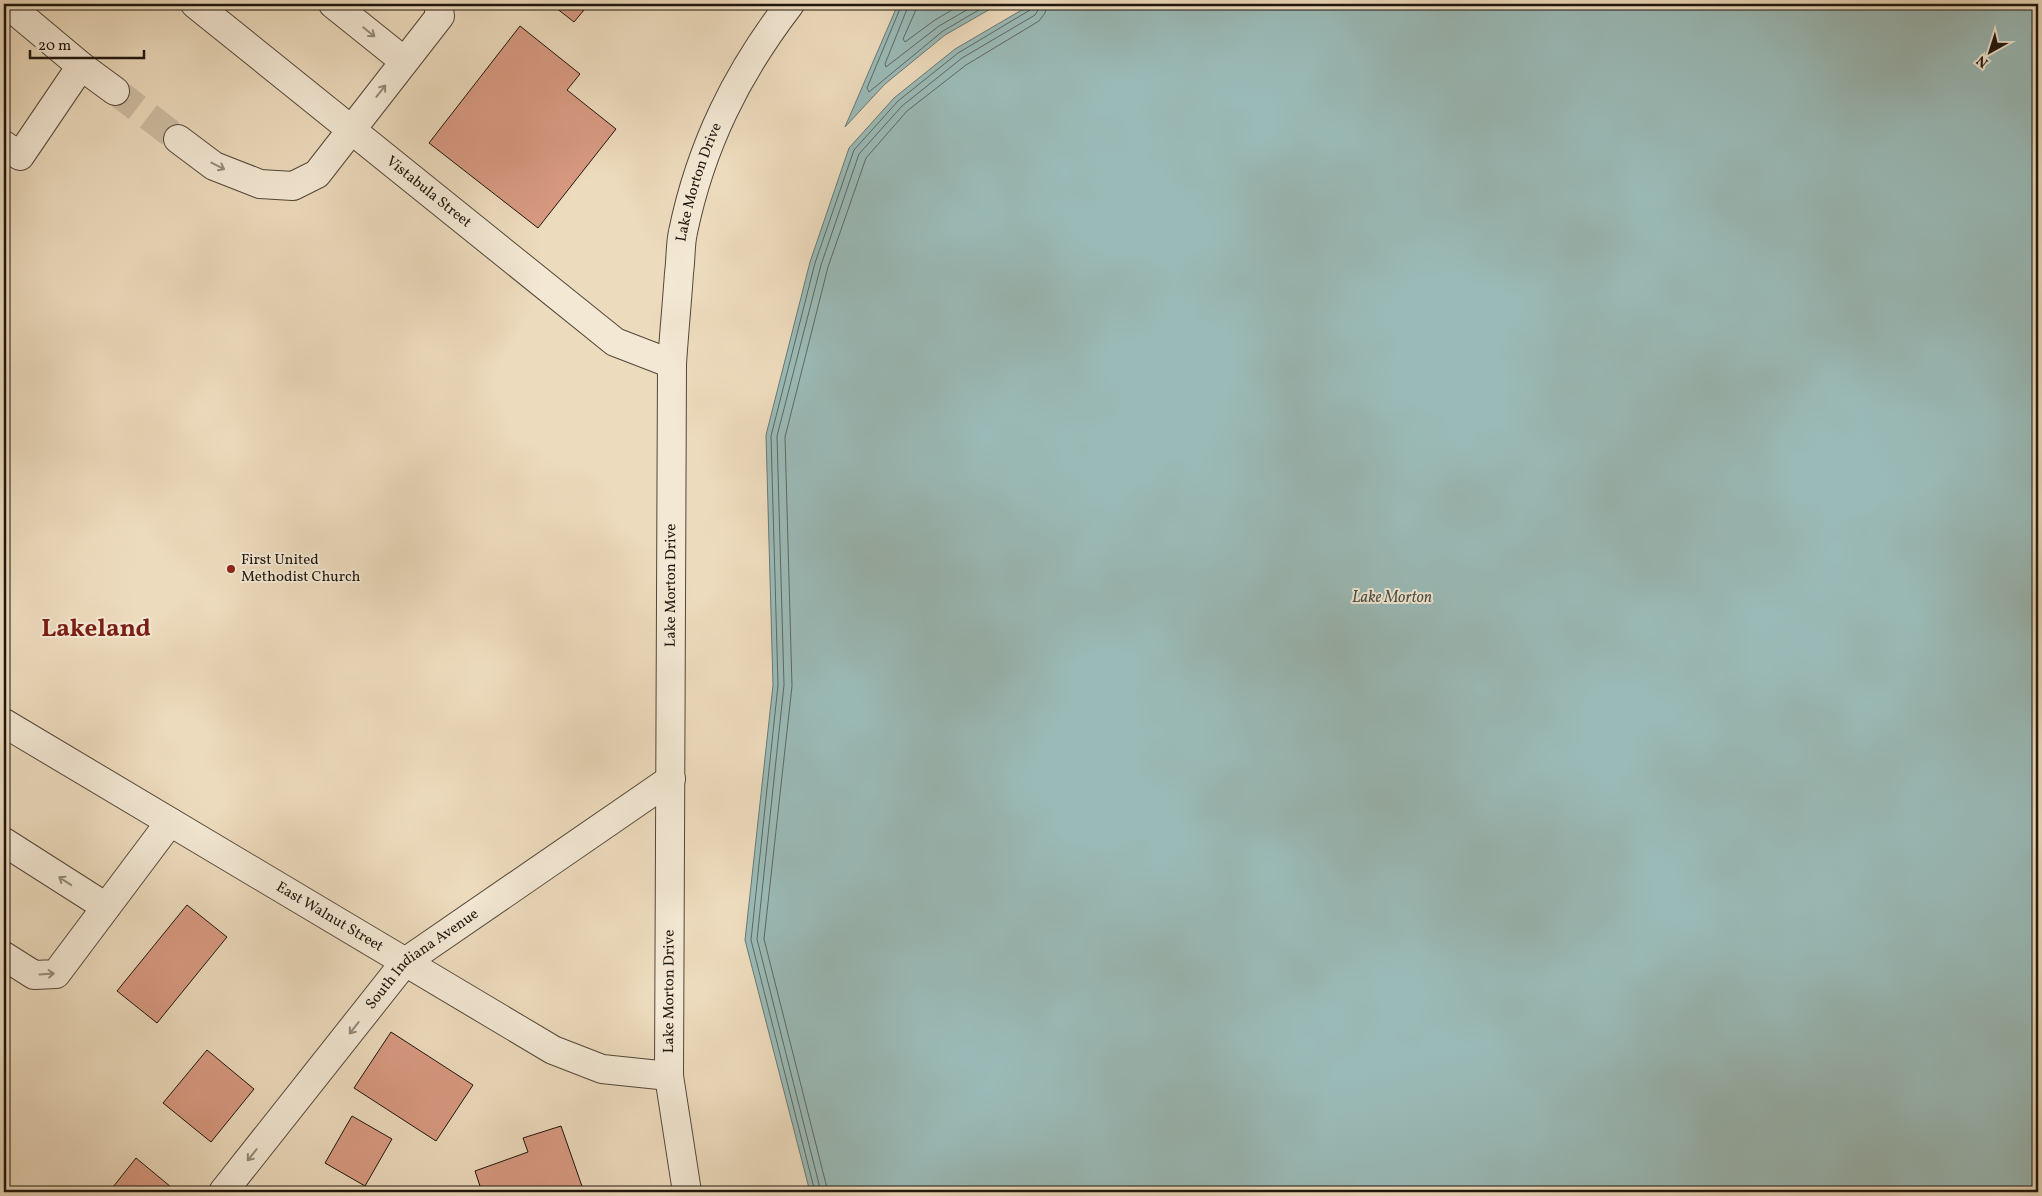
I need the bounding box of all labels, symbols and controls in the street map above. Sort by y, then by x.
one-way arrow [362,27,375,38]
scale bar [30,28,144,60]
north arrow [1964,28,2014,78]
text: 20 m [38,36,71,57]
text: N [1973,50,1993,72]
one-way arrow [375,85,386,98]
street label: Lake Morton Drive [671,119,727,243]
street label: Vistabula Street [382,151,476,233]
one-way arrow [210,161,225,171]
street label: Lake Morton Drive [660,523,682,647]
place label: First United Methodist Church [241,550,360,588]
marker: First United Methodist Church [225,563,237,575]
water label: Lake Morton [1352,587,1432,609]
district label: Lakeland [41,612,151,647]
one-way arrow [58,875,72,886]
street label: East Walnut Street [272,877,387,957]
street label: South Indiana Avenue [361,904,483,1014]
street label: Lake Morton Drive [659,929,680,1053]
one-way arrow [39,969,55,979]
one-way arrow [348,1021,359,1034]
one-way arrow [247,1148,258,1161]

